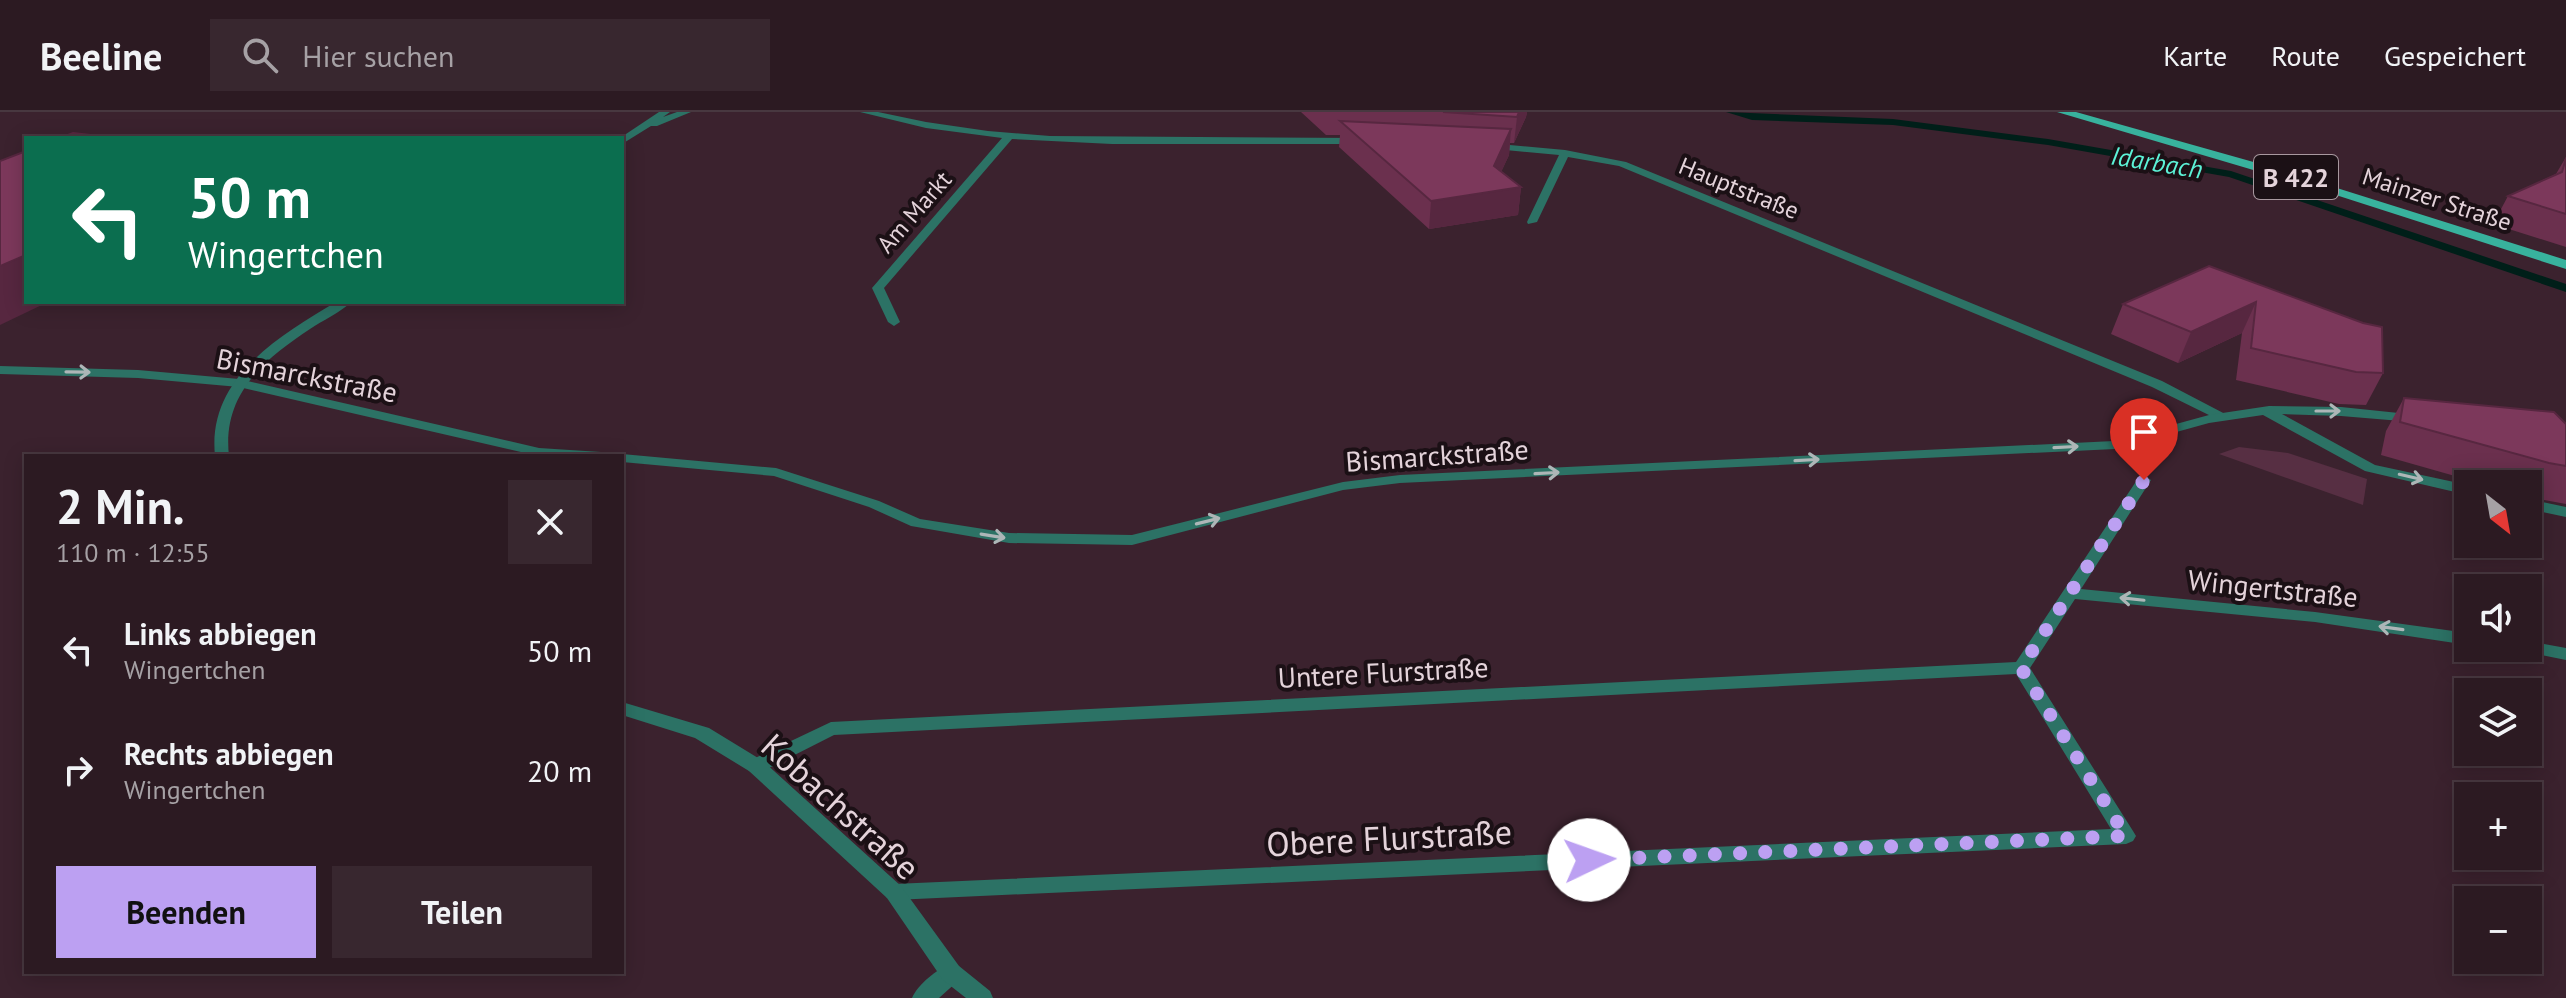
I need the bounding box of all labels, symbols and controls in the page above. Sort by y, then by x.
search box [210,19,770,91]
text: Beeline [40,31,162,80]
icon: search [238,33,282,77]
text: Hier suchen [302,36,454,75]
text: Karte [2163,37,2227,74]
text: Route [2271,37,2340,74]
text: Gespeichert [2384,37,2526,74]
water label: Idarbach [2109,138,2205,186]
street label: Hauptstraße [1674,150,1804,226]
road number: B 422 [2254,155,2338,199]
street label: Mainzer Straße [2359,160,2515,238]
text: 50 m [188,161,311,233]
street label: Am Markt [870,165,958,259]
icon: left [56,168,160,272]
text: Wingertchen [188,231,384,278]
street label: Bismarckstraße [213,339,401,411]
one-way arrow [64,365,91,380]
pin [2110,398,2178,480]
one-way arrow [2314,403,2341,419]
icon: arrive [2122,410,2166,454]
street label: Bismarckstraße [1344,430,1530,480]
one-way arrow [2052,439,2079,454]
one-way arrow [1793,453,1820,468]
one-way arrow [1533,465,1560,480]
one-way arrow [2397,470,2423,485]
north arrow [2454,470,2542,558]
map controls [2454,470,2542,974]
text: 2 Min. [56,475,185,537]
button: close [508,480,592,564]
one-way arrow [1195,513,1220,528]
one-way arrow [980,529,1005,544]
text: 110 m · 12:55 [56,536,210,569]
street label: Wingertstraße [2186,561,2360,615]
button: sound [2454,574,2542,662]
one-way arrow [2119,591,2146,606]
text: Links abbiegen [124,614,317,653]
one-way arrow [2379,620,2404,635]
icon: left [56,628,100,672]
text: 50 m [527,631,592,670]
street label: Untere Flurstraße [1277,648,1489,696]
text: Wingertchen [124,653,265,686]
button: layers [2454,678,2542,766]
street label: Kobachstraße [753,723,929,889]
text: Rechts abbiegen [124,734,334,773]
icon: right [56,748,100,792]
text: 20 m [527,751,592,790]
text: Wingertchen [124,773,265,806]
button: + [2454,782,2542,870]
street label: Obere Flurstraße [1265,809,1513,865]
position arrow [1547,818,1631,902]
button: Beenden [56,866,316,958]
button: Teilen [332,866,592,958]
button: − [2454,886,2542,974]

